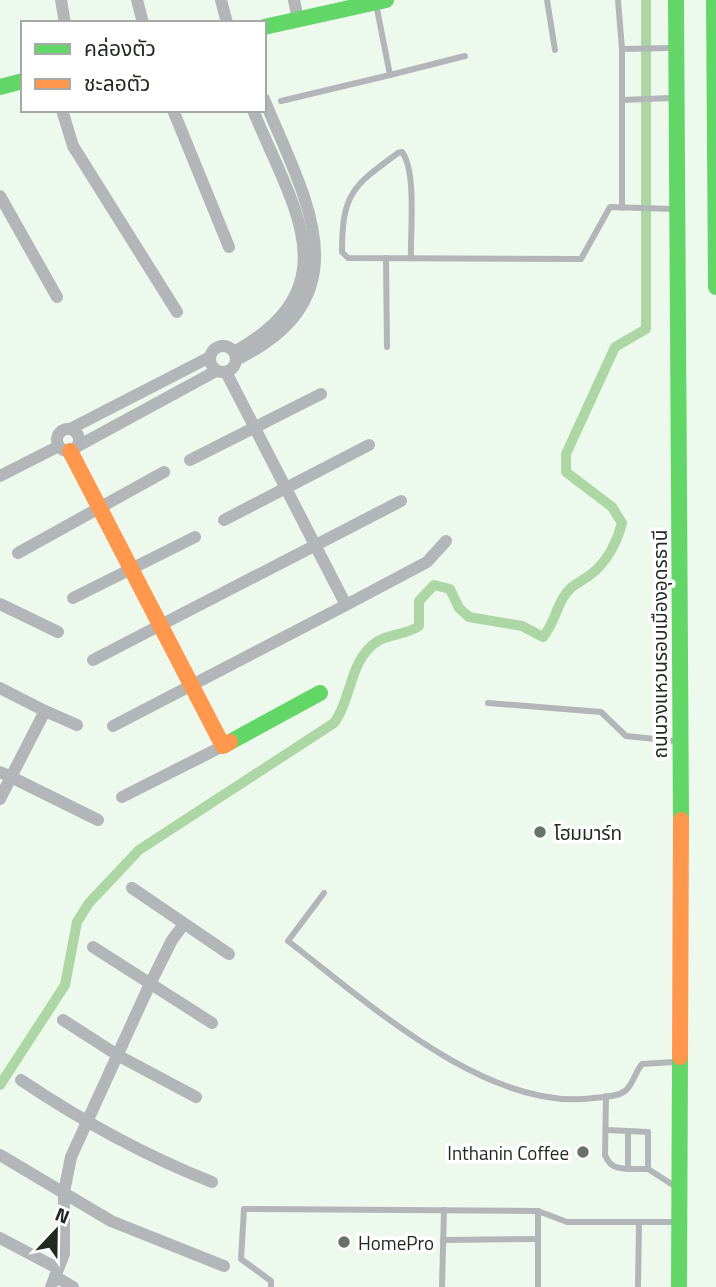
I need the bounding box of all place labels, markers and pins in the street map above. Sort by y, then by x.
place label: โฮมมาร์ท [554,818,622,847]
marker: โฮมมาร์ท [532,824,548,840]
place label: Inthanin Coffee [447,1138,569,1167]
marker: Inthanin Coffee [575,1144,591,1160]
place label: HomePro [358,1228,434,1257]
marker: HomePro [336,1234,352,1250]

